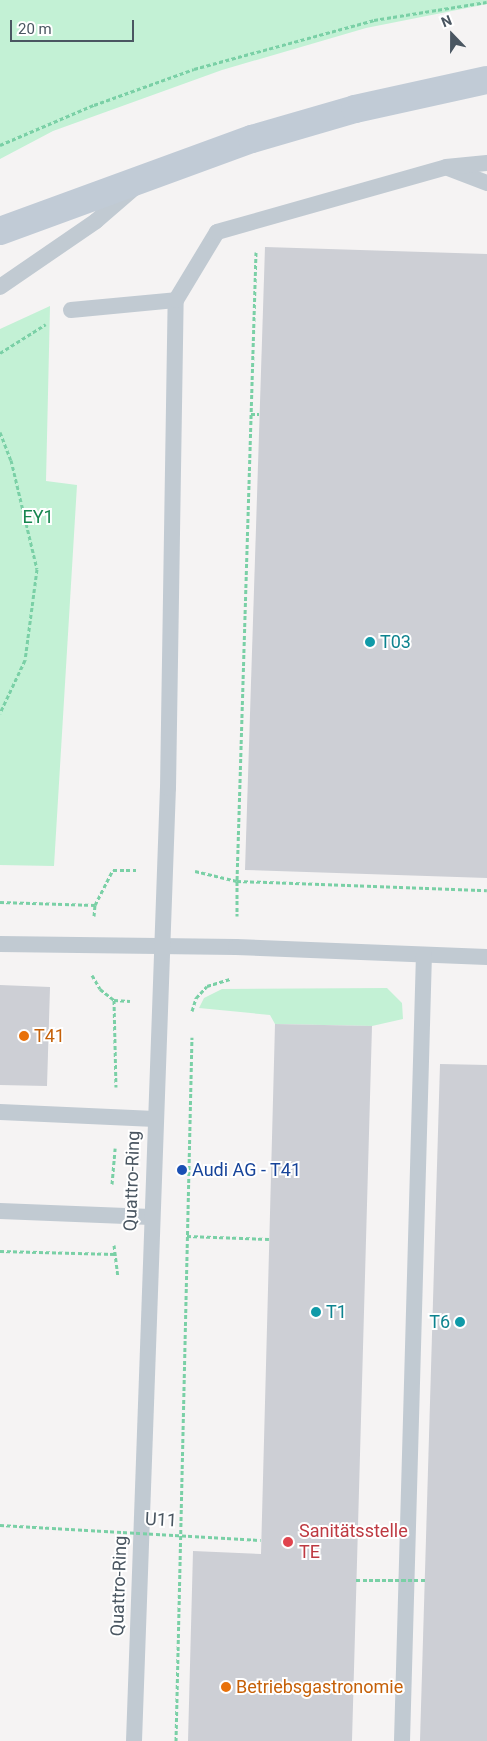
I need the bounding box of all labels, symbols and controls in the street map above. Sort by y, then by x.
scale bar [12,10,136,42]
north arrow [427,10,477,60]
text: N [439,12,454,30]
text: 20 m [18,20,52,38]
park label: EY1 [22,506,54,528]
place label: T03 [380,631,411,653]
marker: T03 [364,636,376,648]
place label: T41 [34,1025,65,1047]
marker: T41 [18,1030,30,1042]
street label: Quattro-Ring [119,1130,145,1232]
place label: Audi AG - T41 [192,1159,301,1181]
marker: Audi AG - T41 [176,1164,188,1176]
place label: T1 [326,1301,347,1323]
marker: T1 [310,1306,322,1318]
place label: T6 [429,1311,450,1333]
marker: T6 [454,1316,466,1328]
street label: U11 [145,1508,177,1532]
place label: Sanitätsstelle TE [299,1521,408,1564]
street label: Quattro-Ring [106,1535,132,1637]
marker: Sanitätsstelle TE [281,1535,295,1549]
place label: Betriebsgastronomie [236,1676,403,1698]
marker: Betriebsgastronomie [220,1681,232,1693]

